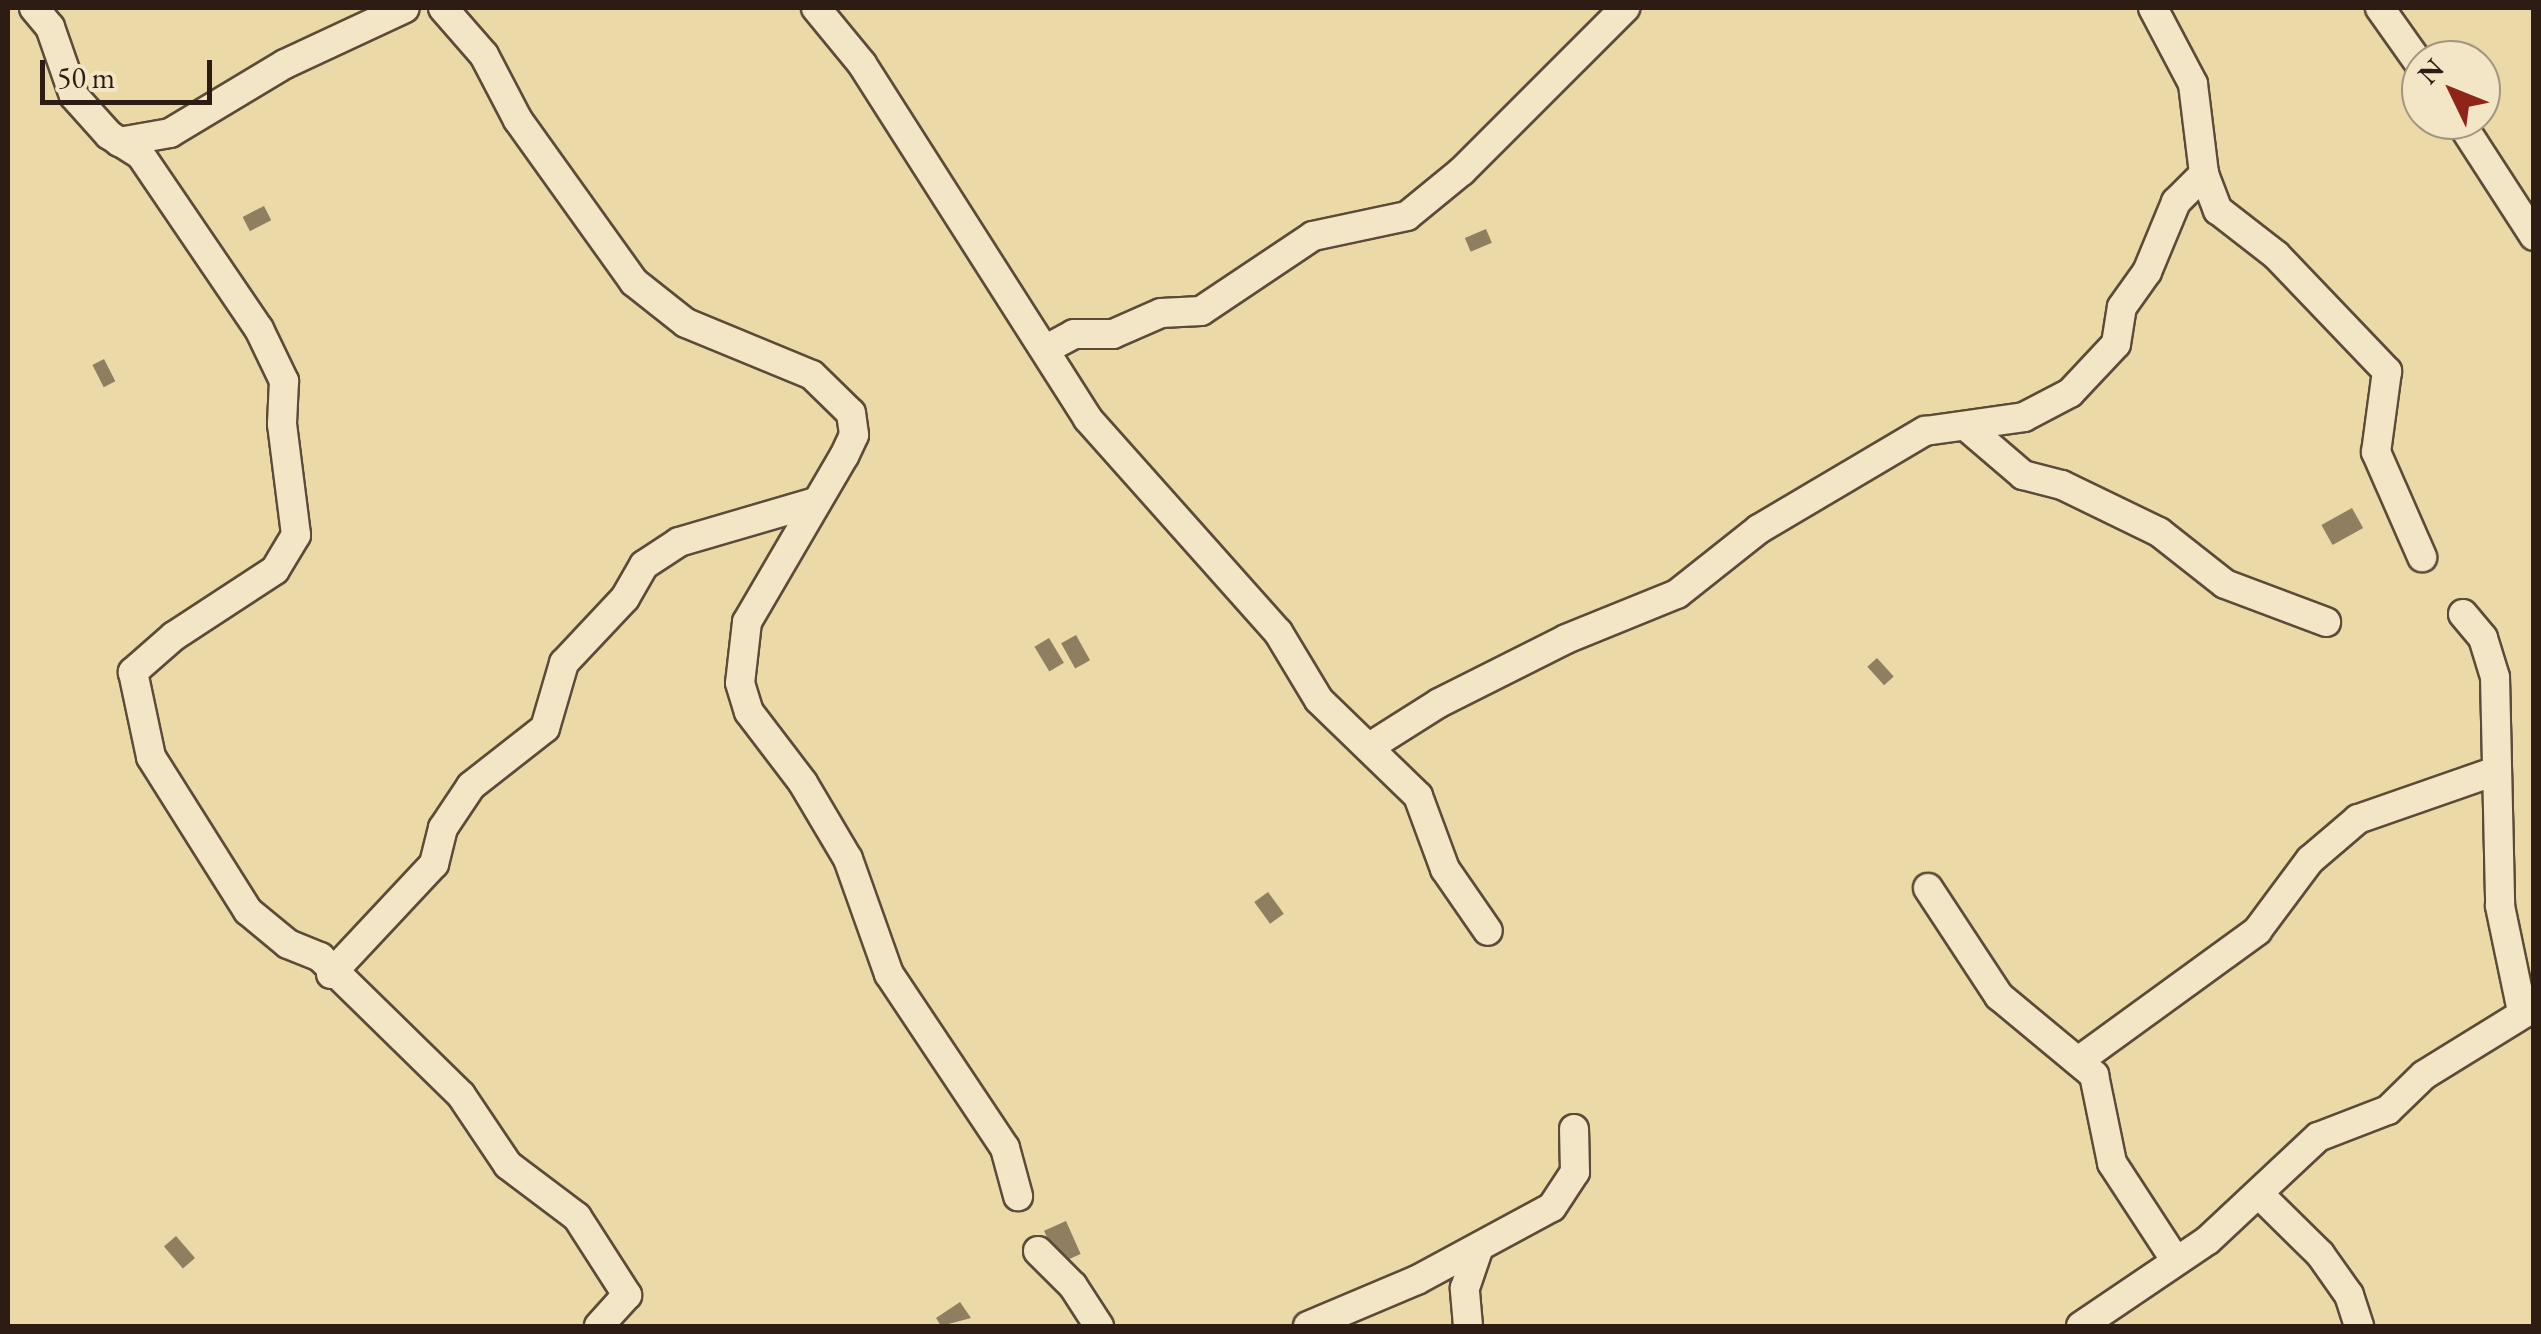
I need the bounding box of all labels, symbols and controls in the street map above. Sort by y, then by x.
scale bar [45,40,218,102]
north arrow [2401,40,2501,140]
text: N [2410,50,2451,91]
text: 50 m [57,58,115,97]

